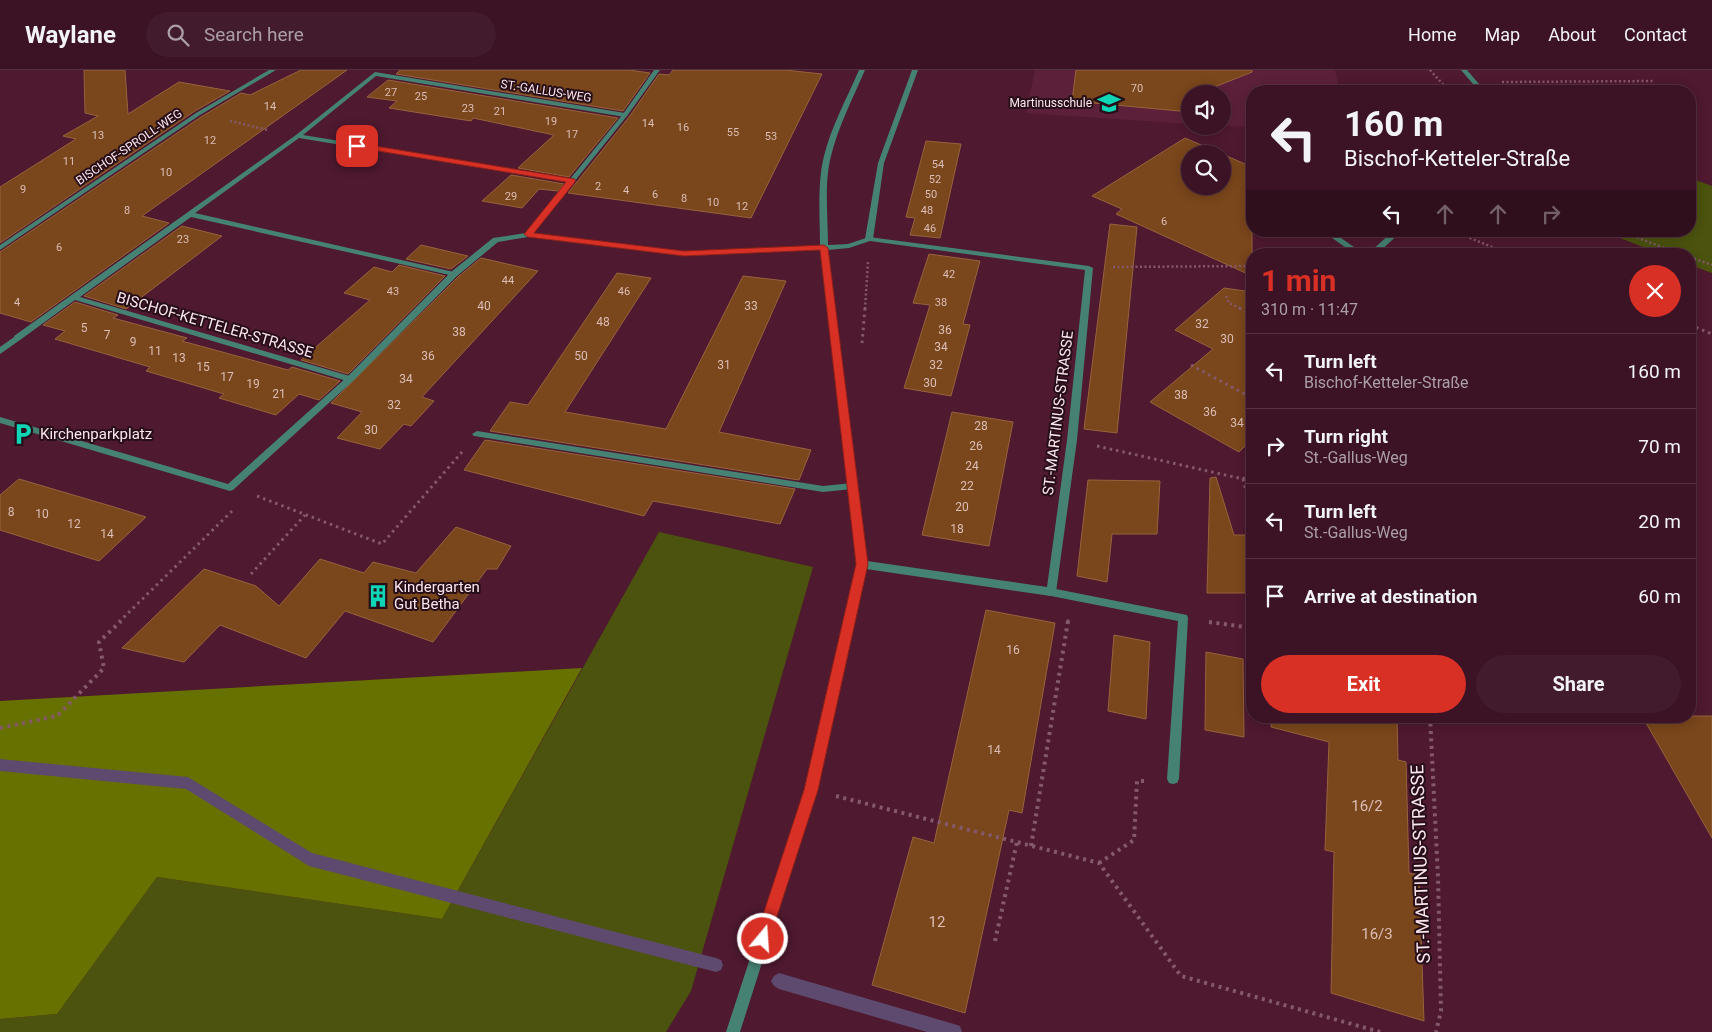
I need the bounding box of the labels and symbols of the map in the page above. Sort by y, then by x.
street label: ST.-GALLUS-WEG [499,77,593,105]
house number: 70 [1131,82,1143,95]
house number: 27 [385,86,397,99]
house number: 25 [415,90,427,103]
school or university icon: Martinusschule [1096,90,1122,116]
place label: Martinusschule [1009,96,1092,110]
house number: 14 [264,100,276,113]
house number: 23 [462,102,474,115]
house number: 21 [494,105,506,118]
street label: BISCHOF-SPROLL-WEG [73,106,185,188]
house number: 19 [545,115,557,128]
house number: 14 [642,117,654,130]
house number: 16 [677,121,689,134]
pin [336,125,378,167]
house number: 55 [727,126,739,139]
house number: 17 [566,128,578,141]
house number: 13 [92,129,104,142]
house number: 53 [765,130,777,143]
house number: 12 [204,134,216,147]
house number: 11 [63,155,75,168]
house number: 54 [932,158,944,171]
house number: 10 [160,166,172,179]
house number: 52 [929,173,941,186]
house number: 2 [595,180,601,193]
house number: 9 [20,183,26,196]
house number: 4 [623,184,629,197]
house number: 6 [652,188,658,201]
house number: 50 [925,188,937,201]
house number: 29 [505,190,517,203]
house number: 8 [681,192,687,205]
house number: 10 [707,196,719,209]
house number: 12 [736,200,748,213]
house number: 8 [124,204,130,217]
house number: 48 [921,204,933,217]
house number: 6 [1161,215,1167,228]
house number: 46 [924,222,936,235]
house number: 23 [177,233,189,246]
house number: 6 [56,241,62,254]
house number: 42 [943,268,955,281]
house number: 44 [502,274,514,287]
house number: 43 [387,285,399,298]
house number: 46 [618,285,630,298]
street label: BISCHOF-KETTELER-STRASSE [115,288,316,362]
house number: 4 [14,296,20,309]
house number: 38 [935,296,947,309]
house number: 40 [477,299,491,313]
house number: 33 [744,299,758,313]
house number: 48 [596,315,610,329]
house number: 32 [1195,317,1209,331]
house number: 5 [81,321,88,335]
house number: 36 [938,323,952,337]
house number: 38 [452,325,466,339]
house number: 7 [104,328,111,342]
street label: ST.-MARTINUS-STRASSE [1039,329,1077,496]
house number: 30 [1220,332,1234,346]
house number: 9 [130,335,136,349]
house number: 34 [934,340,948,354]
house number: 11 [148,344,162,358]
house number: 36 [421,349,435,363]
house number: 50 [574,349,588,363]
house number: 13 [172,351,186,365]
house number: 31 [717,358,731,372]
house number: 32 [929,358,943,372]
house number: 15 [196,360,210,374]
house number: 17 [220,370,234,384]
house number: 34 [399,372,413,386]
house number: 30 [923,376,937,390]
house number: 19 [246,377,260,391]
house number: 21 [272,387,286,401]
house number: 38 [1174,388,1188,402]
house number: 32 [387,398,401,412]
house number: 36 [1203,405,1217,419]
house number: 34 [1230,416,1244,430]
house number: 28 [974,419,988,433]
parking icon: Kirchenparkplatz [10,421,36,447]
house number: 30 [364,423,378,437]
place label: Kirchenparkplatz [40,425,152,443]
house number: 26 [969,439,983,453]
house number: 24 [965,459,979,473]
house number: 22 [960,479,974,493]
house number: 20 [955,500,969,514]
house number: 8 [8,505,15,519]
house number: 10 [35,507,49,521]
house number: 12 [67,517,81,531]
house number: 18 [950,522,964,536]
house number: 14 [100,527,114,541]
place label: Kindergarten Gut Betha [394,578,480,613]
building icon: Kindergarten Gut Betha [365,583,391,609]
house number: 16 [1006,643,1020,657]
house number: 14 [987,743,1001,757]
street label: ST.-MARTINUS-STRASSE [1406,764,1434,964]
house number: 16/2 [1351,797,1383,815]
position arrow [736,912,788,964]
house number: 12 [929,913,945,931]
house number: 16/3 [1361,925,1393,943]

